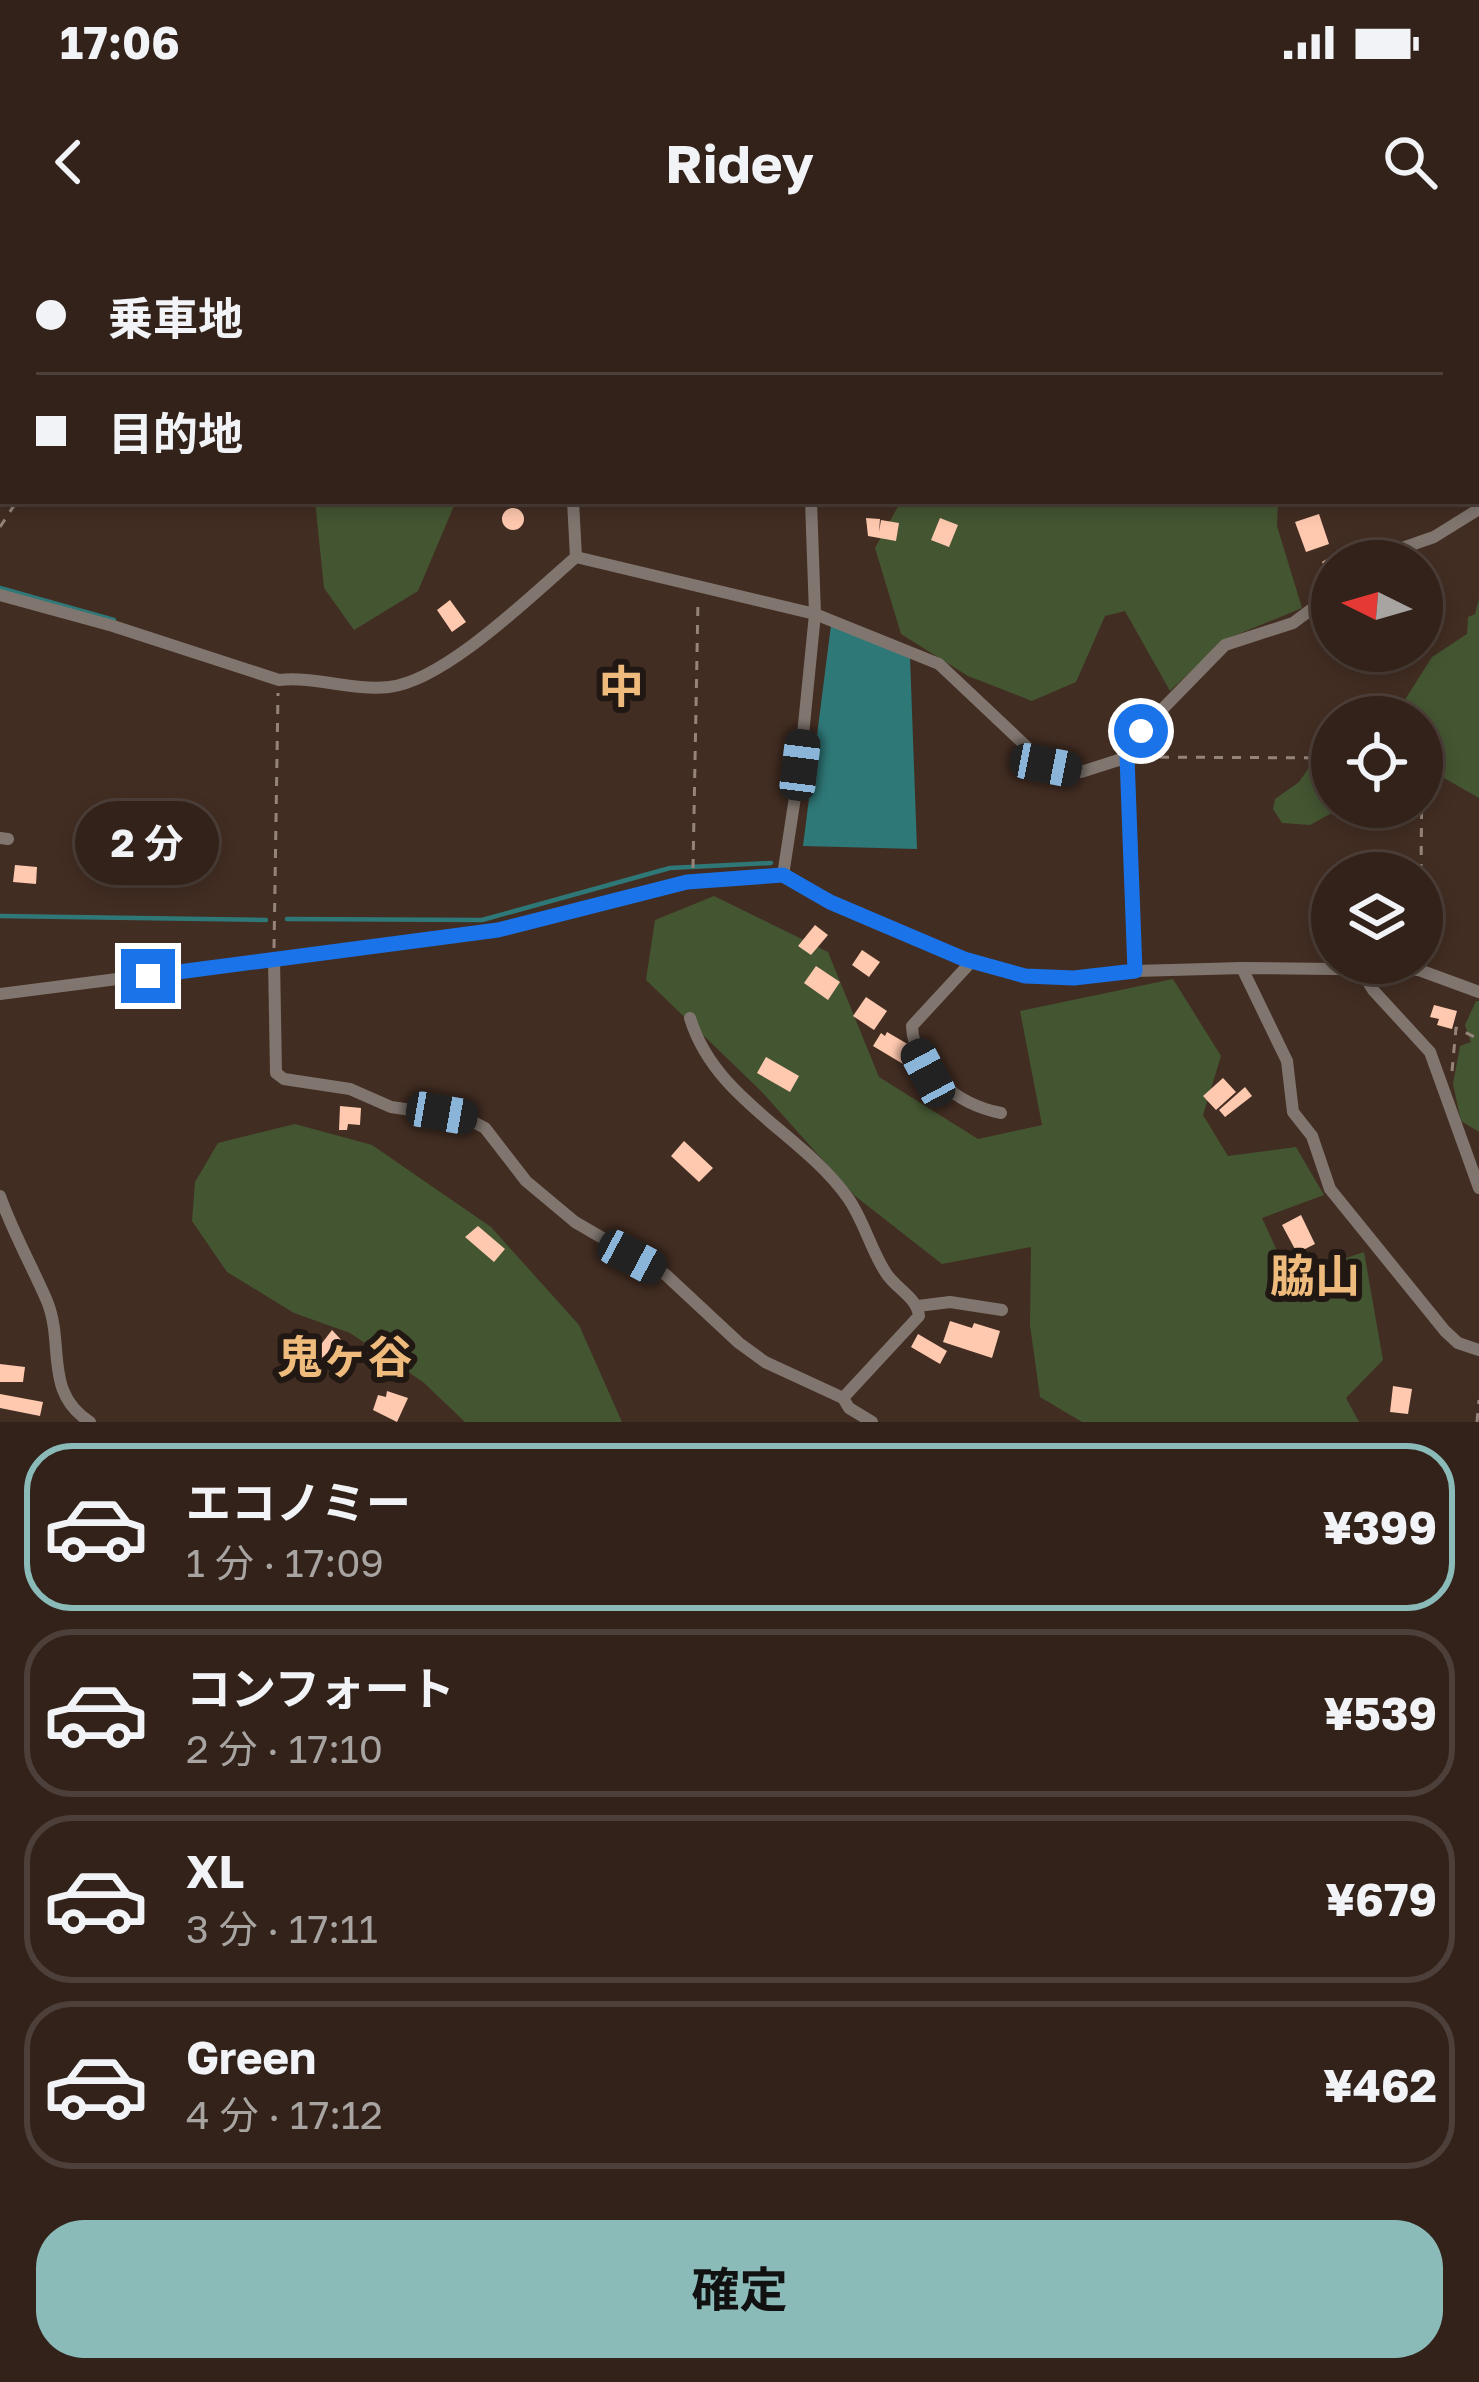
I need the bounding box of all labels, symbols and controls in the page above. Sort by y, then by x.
text: 17:06 [60,15,180,69]
icon: back [36,129,102,195]
icon: search [1377,129,1443,195]
text: Ridey [665,130,814,195]
text: 乗車地 [108,291,243,345]
text: 目的地 [108,406,243,460]
north arrow [1311,540,1443,672]
map controls [1311,540,1443,984]
district label: 中 [598,659,644,713]
button: locate [1311,696,1443,828]
route start [1114,704,1168,758]
car [778,727,822,803]
car [1007,740,1085,790]
callout: 2 分 [76,802,220,886]
text: 2 分 [111,819,183,866]
button: layers [1311,852,1443,984]
route end [121,949,175,1003]
car [895,1033,961,1113]
car [403,1089,481,1137]
car [592,1224,672,1290]
district label: 脇山 [1270,1248,1360,1302]
district label: 鬼ヶ谷 [277,1329,413,1383]
icon: car [42,1473,150,1581]
text: エコノミー [186,1475,411,1529]
text: ¥399 [1323,1500,1437,1554]
text: 1 分 · 17:09 [186,1539,384,1586]
icon: car [42,1659,150,1767]
text: コンフォート [186,1661,455,1715]
text: ¥539 [1324,1686,1437,1740]
text: 2 分 · 17:10 [186,1725,383,1772]
text: XL [186,1844,244,1898]
icon: car [42,1845,150,1953]
text: ¥679 [1326,1872,1437,1926]
text: 3 分 · 17:11 [186,1905,378,1952]
text: Green [186,2030,316,2084]
icon: car [42,2031,150,2139]
text: ¥462 [1323,2058,1437,2112]
text: 4 分 · 17:12 [186,2091,383,2138]
button: 確定 [36,2220,1443,2358]

